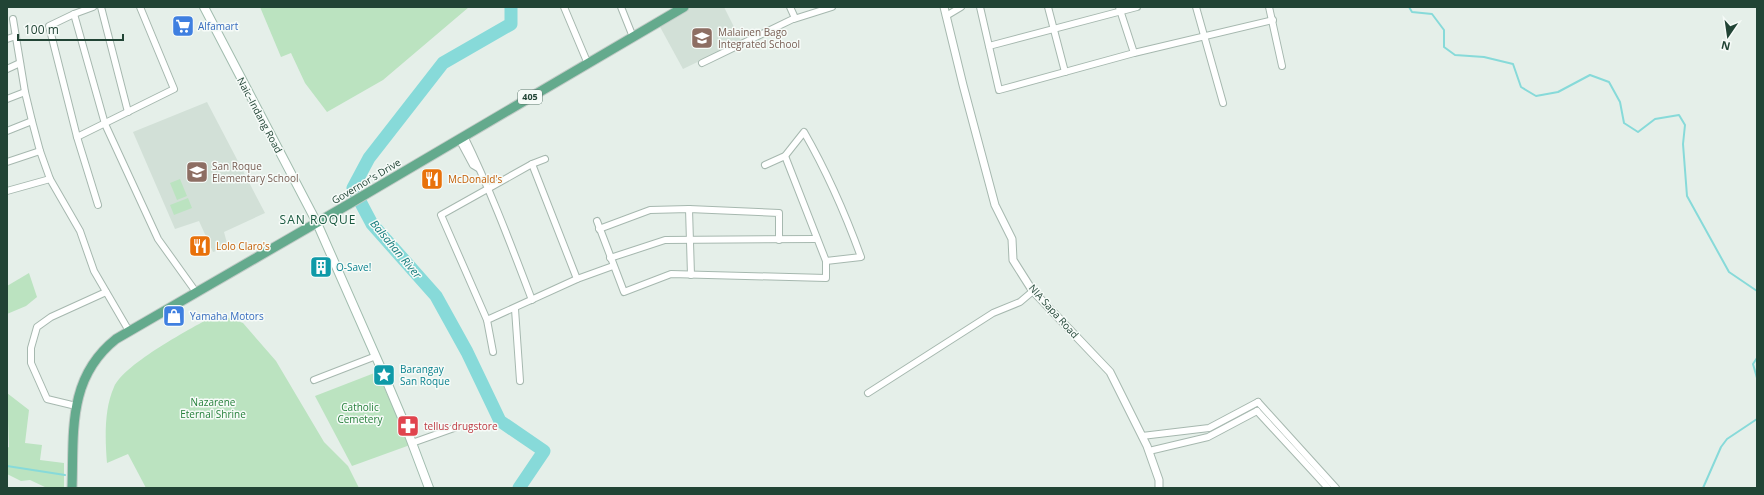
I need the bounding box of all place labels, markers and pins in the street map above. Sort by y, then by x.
supermarket icon: Alfamart [170,13,196,39]
place label: Alfamart [198,19,239,33]
school or university icon: Malainen Bago Integrated School [689,25,715,51]
place label: Malainen Bago Integrated School [718,25,800,51]
school or university icon: San Roque Elementary School [184,159,210,185]
place label: San Roque Elementary School [212,159,298,185]
restaurant icon: McDonald's [419,166,445,192]
place label: McDonald's [448,172,503,186]
restaurant icon: Lolo Claro's [187,233,213,259]
place label: Lolo Claro's [216,239,270,253]
building icon: O-Save! [308,254,334,280]
place label: O-Save! [336,260,371,274]
shop icon: Yamaha Motors [161,303,187,329]
place label: Yamaha Motors [190,309,264,323]
place icon: Barangay San Roque [371,362,397,388]
place label: Barangay San Roque [400,362,450,388]
pharmacy icon: tellus drugstore [395,413,421,439]
place label: tellus drugstore [424,419,498,433]

